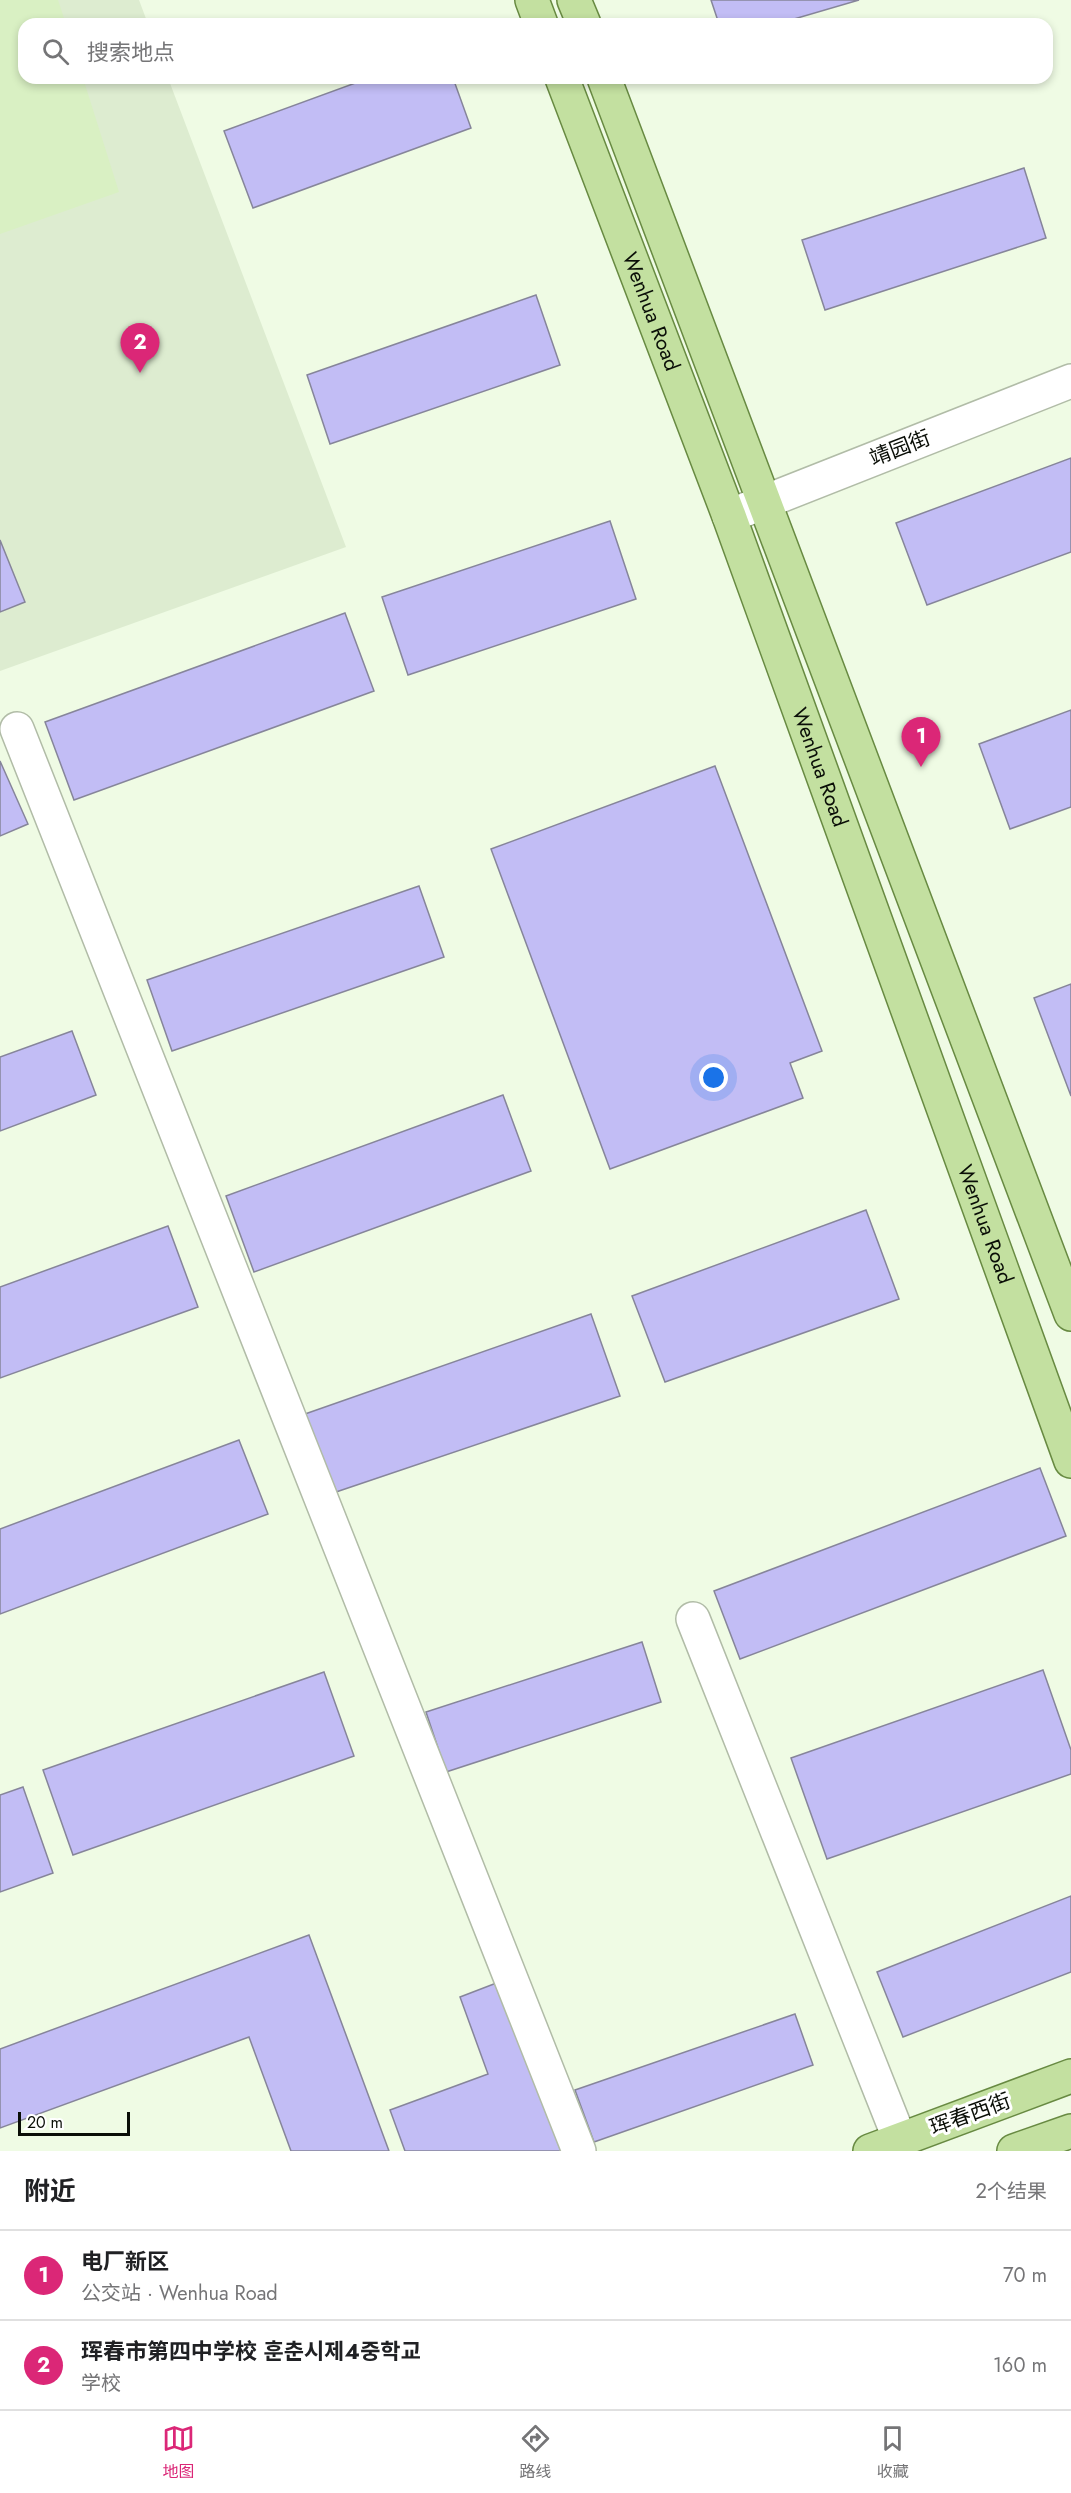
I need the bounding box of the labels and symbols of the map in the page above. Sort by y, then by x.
street label: Wenhua Road [615,248,687,375]
pin: 2 [120,324,160,373]
street label: 靖园街 [865,423,935,473]
street label: Wenhua Road [785,704,855,831]
pin: 1 [902,718,940,767]
your location [699,1063,728,1092]
street label: Wenhua Road [950,1161,1021,1288]
street label: 珲春西街 [925,2086,1015,2142]
scale bar [18,2109,130,2136]

